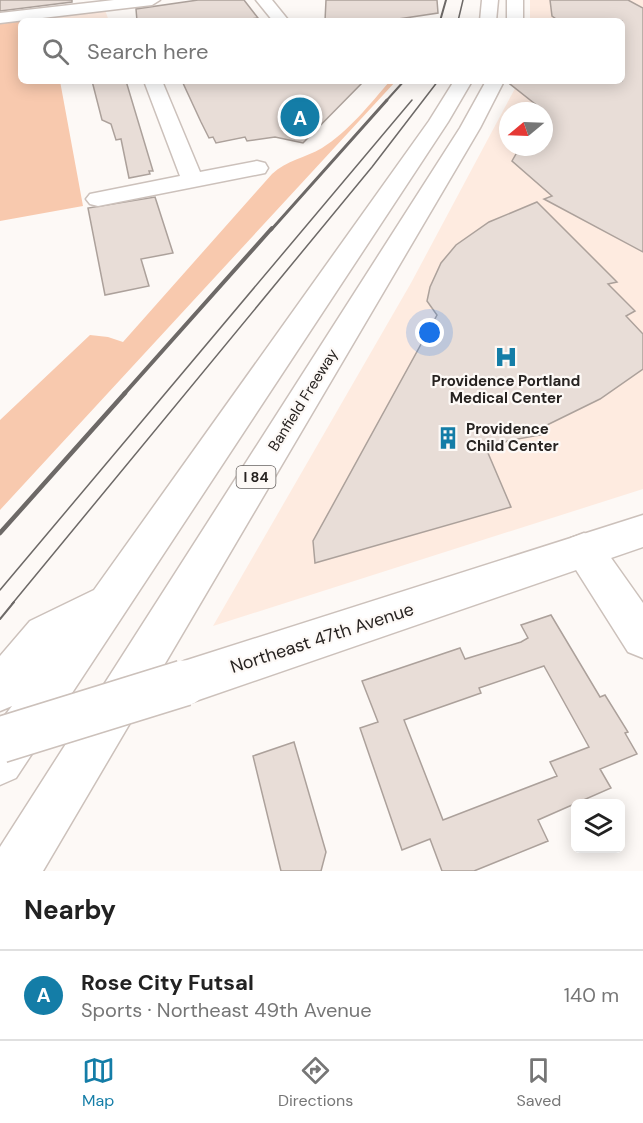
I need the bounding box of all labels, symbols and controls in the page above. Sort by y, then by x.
search box [18,18,625,84]
icon: search [39,35,72,68]
text: Search here [87,37,208,66]
pin: A [280,94,320,140]
north arrow [499,102,553,156]
your location [415,318,444,347]
hospital icon: Providence Portland Medical Center [493,344,519,370]
street label: Banfield Freeway [264,345,343,455]
place label: Providence Portland Medical Center [432,371,580,408]
place label: Providence Child Center [466,419,559,456]
building icon: Providence Child Center [435,425,461,451]
road number: I 84 [236,466,276,488]
street label: Northeast 47th Avenue [227,597,417,679]
map controls [571,799,625,853]
button: layers [571,799,625,853]
text: Nearby [24,893,116,927]
text: Rose City Futsal [81,968,254,997]
text: A [36,982,51,1008]
text: 140 m [564,982,619,1008]
text: Sports · Northeast 49th Avenue [81,997,372,1023]
tab: Map [82,1054,115,1111]
tab: Directions [278,1054,353,1111]
tab: Saved [517,1054,561,1111]

